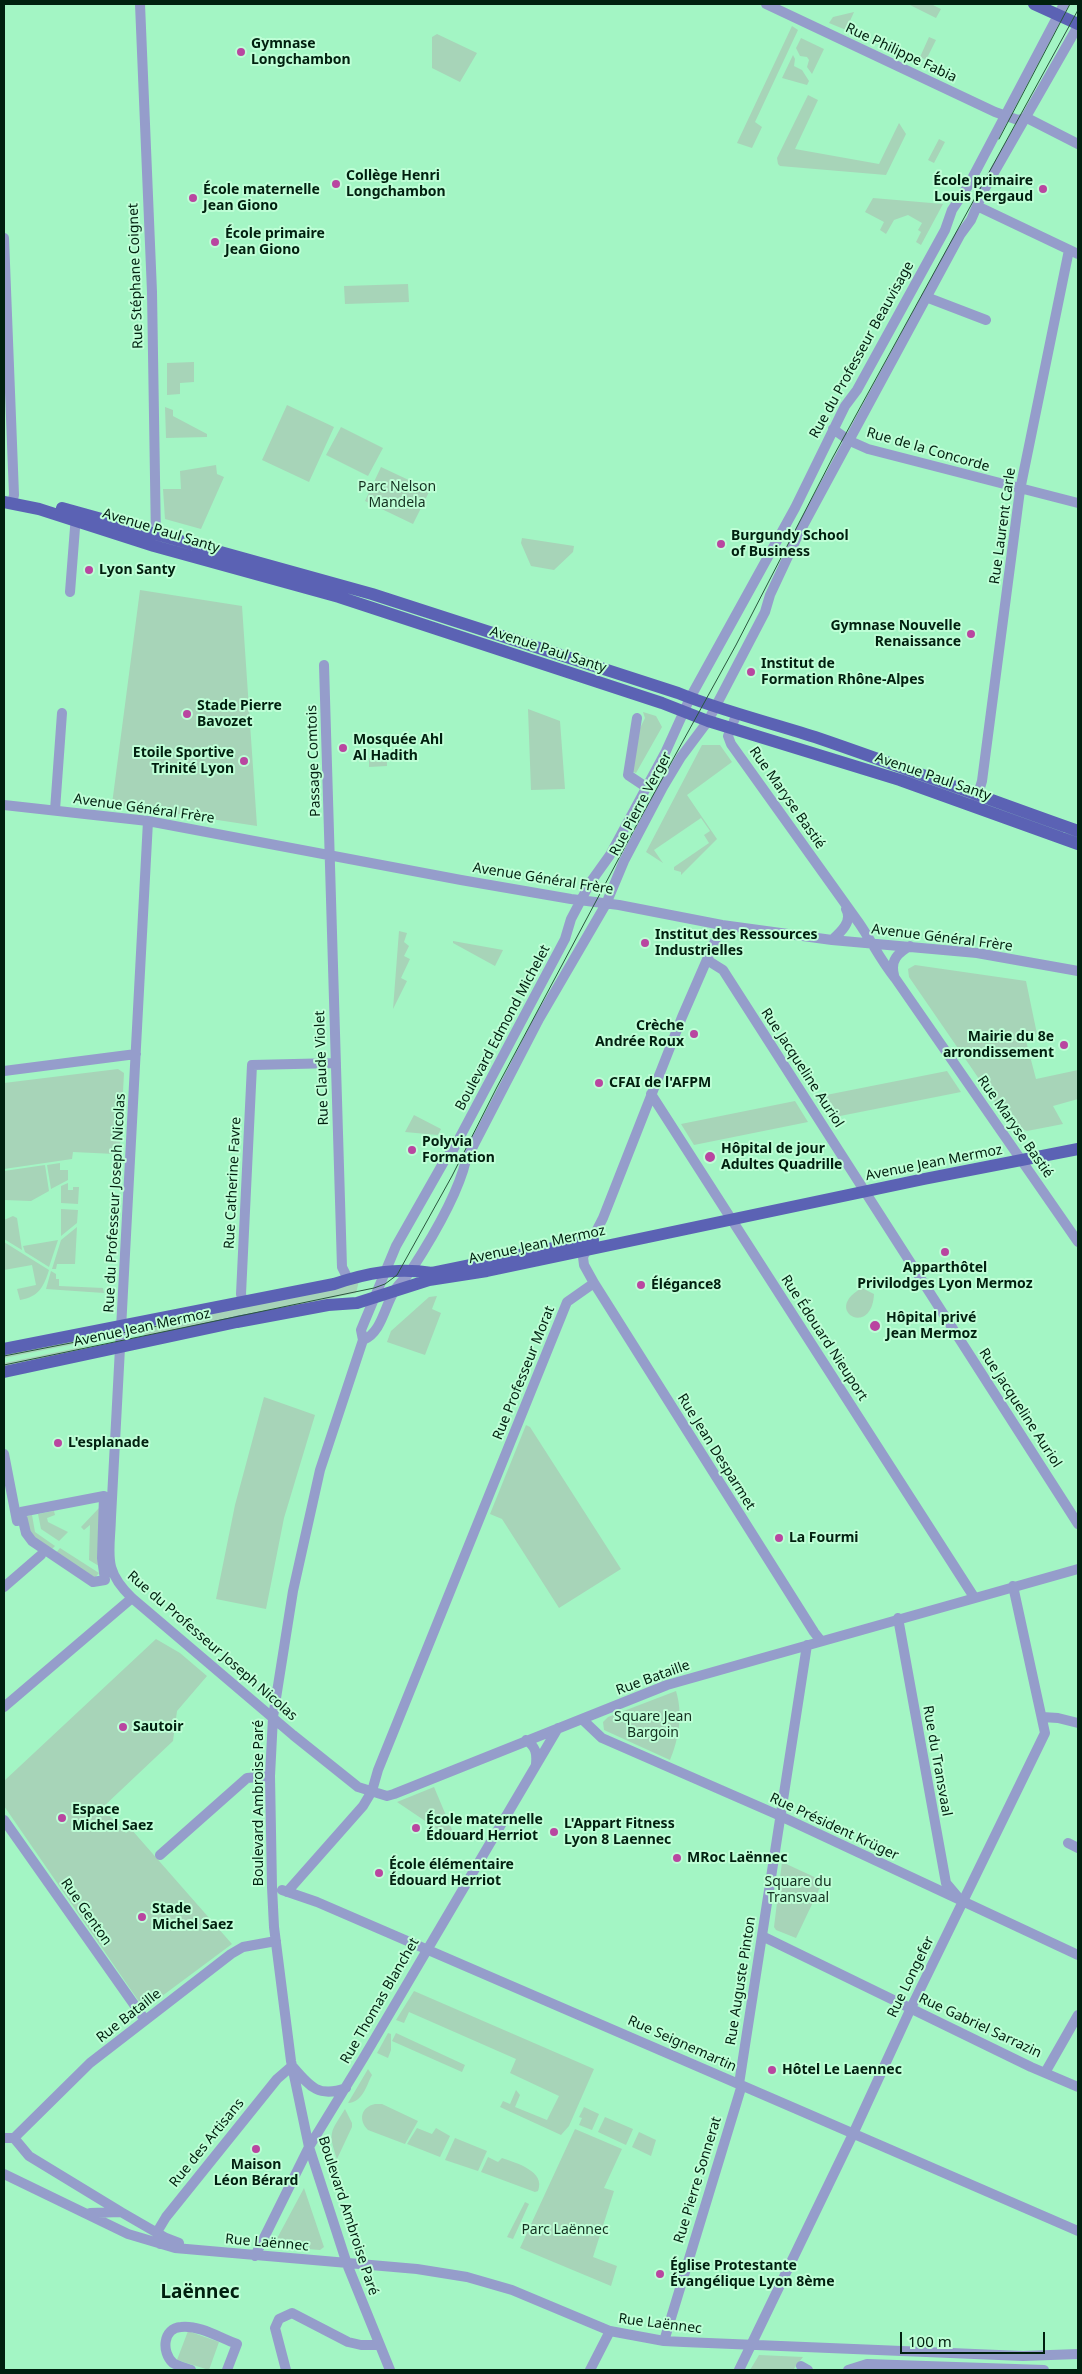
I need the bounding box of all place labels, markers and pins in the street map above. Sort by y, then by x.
place label: Gymnase Longchambon [251,36,351,68]
marker: Gymnase Longchambon [235,46,247,58]
place label: Collège Henri Longchambon [346,168,446,200]
place label: École primaire Louis Pergaud [933,173,1033,206]
marker: Collège Henri Longchambon [330,178,342,190]
place label: École maternelle Jean Giono [203,182,320,214]
marker: École primaire Louis Pergaud [1037,183,1049,195]
marker: École maternelle Jean Giono [187,192,199,204]
place label: École primaire Jean Giono [225,226,325,258]
marker: École primaire Jean Giono [209,236,221,248]
place label: Burgundy School of Business [731,528,849,560]
marker: Burgundy School of Business [715,538,727,550]
place label: Lyon Santy [99,562,176,578]
marker: Lyon Santy [83,564,95,576]
place label: Gymnase Nouvelle Renaissance [830,618,961,650]
marker: Gymnase Nouvelle Renaissance [965,628,977,640]
place label: Institut de Formation Rhône-Alpes [761,656,925,689]
marker: Institut de Formation Rhône-Alpes [745,666,757,678]
place label: Stade Pierre Bavozet [197,698,282,730]
marker: Stade Pierre Bavozet [181,708,193,720]
place label: Mosquée Ahl Al Hadith [353,732,443,764]
marker: Mosquée Ahl Al Hadith [337,742,349,754]
place label: Etoile Sportive Trinité Lyon [133,745,234,778]
marker: Etoile Sportive Trinité Lyon [238,755,250,767]
place label: Institut des Ressources Industrielles [655,927,818,960]
marker: Institut des Ressources Industrielles [639,937,651,949]
place label: Crèche Andrée Roux [595,1018,684,1050]
marker: Crèche Andrée Roux [688,1028,700,1040]
place label: Mairie du 8e arrondissement [943,1029,1054,1062]
marker: Mairie du 8e arrondissement [1058,1039,1070,1051]
place label: CFAI de l'AFPM [609,1075,711,1091]
marker: CFAI de l'AFPM [593,1077,605,1089]
place label: Polyvia Formation [422,1134,495,1166]
place label: Hôpital de jour Adultes Quadrille [721,1141,842,1174]
marker: Polyvia Formation [406,1144,418,1156]
marker: Hôpital de jour Adultes Quadrille [703,1150,717,1164]
marker: Apparthôtel Privilodges Lyon Mermoz [939,1246,951,1258]
place label: Apparthôtel Privilodges Lyon Mermoz [857,1260,1033,1292]
place label: Élégance8 [651,1277,721,1293]
marker: Élégance8 [635,1279,647,1291]
place label: Hôpital privé Jean Mermoz [886,1310,977,1342]
marker: Hôpital privé Jean Mermoz [868,1319,882,1333]
place label: L'esplanade [68,1435,149,1451]
marker: L'esplanade [52,1437,64,1449]
place label: La Fourmi [789,1530,858,1546]
marker: La Fourmi [773,1532,785,1544]
place label: Sautoir [133,1719,183,1735]
marker: Sautoir [117,1721,129,1733]
place label: Espace Michel Saez [72,1802,153,1834]
marker: Espace Michel Saez [56,1812,68,1824]
place label: École maternelle Édouard Herriot [426,1812,543,1844]
place label: L'Appart Fitness Lyon 8 Laennec [564,1816,675,1848]
marker: École maternelle Édouard Herriot [410,1822,422,1834]
marker: L'Appart Fitness Lyon 8 Laennec [548,1826,560,1838]
place label: MRoc Laënnec [687,1850,787,1866]
marker: MRoc Laënnec [671,1852,683,1864]
place label: École élémentaire Édouard Herriot [389,1857,514,1890]
marker: École élémentaire Édouard Herriot [373,1867,385,1879]
place label: Stade Michel Saez [152,1901,233,1934]
marker: Stade Michel Saez [136,1911,148,1923]
place label: Hôtel Le Laennec [782,2062,902,2078]
marker: Hôtel Le Laennec [766,2064,778,2076]
marker: Maison Léon Bérard [250,2143,262,2155]
place label: Maison Léon Bérard [214,2157,298,2190]
place label: Église Protestante Évangélique Lyon 8ème [670,2258,835,2290]
marker: Église Protestante Évangélique Lyon 8ème [654,2268,666,2280]

